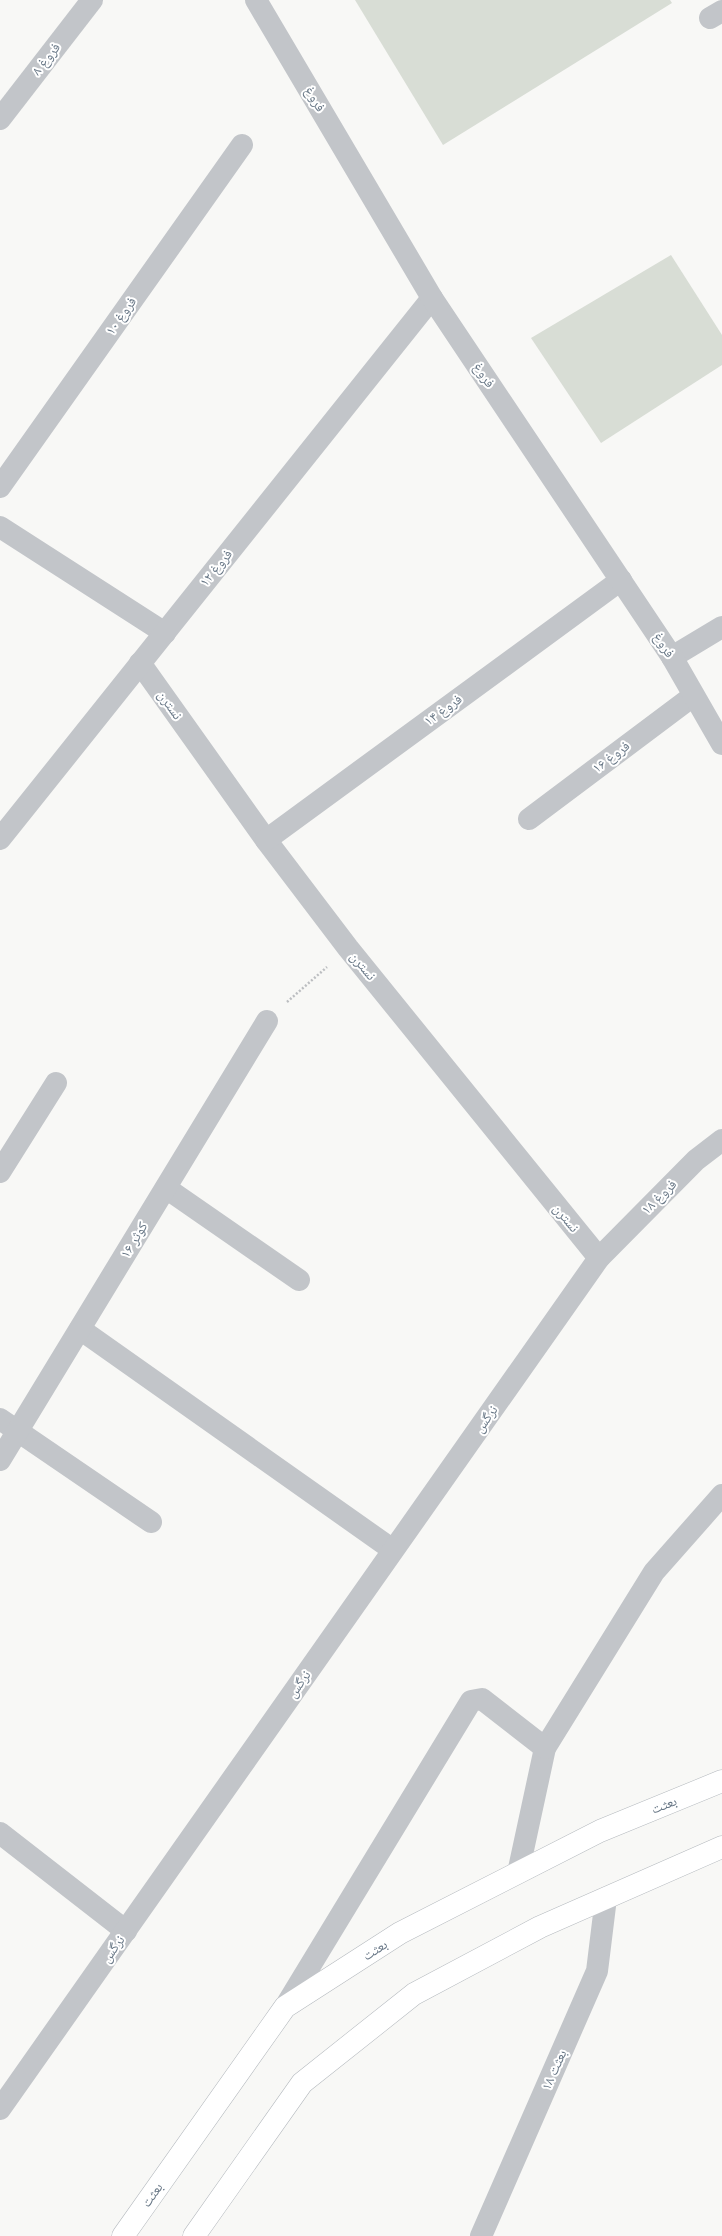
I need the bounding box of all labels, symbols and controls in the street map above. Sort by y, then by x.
street label: فروغ ۸ [27,39,65,79]
street label: فروغ [300,83,330,115]
street label: فروغ ۱۰ [101,293,141,339]
street label: فروغ [469,359,499,391]
street label: فروغ ۱۲ [195,545,237,591]
street label: فروغ [649,629,679,661]
street label: نسترن [153,686,187,724]
street label: فروغ ۱۴ [420,690,466,730]
street label: فروغ ۱۶ [588,736,634,777]
street label: نسترن [346,948,381,985]
street label: فروغ ۱۸ [637,1175,681,1219]
street label: نسترن [549,1200,584,1237]
street label: کوثر ۱۶ [116,1218,152,1262]
street label: نرگس [470,1401,502,1437]
street label: نرگس [283,1666,315,1702]
street label: بعثت [648,1791,680,1819]
street label: نرگس [97,1931,129,1967]
street label: بعثت [359,1935,391,1965]
street label: بعثت ۱۸ [537,2047,571,2093]
street label: بعثت [137,2179,167,2211]

